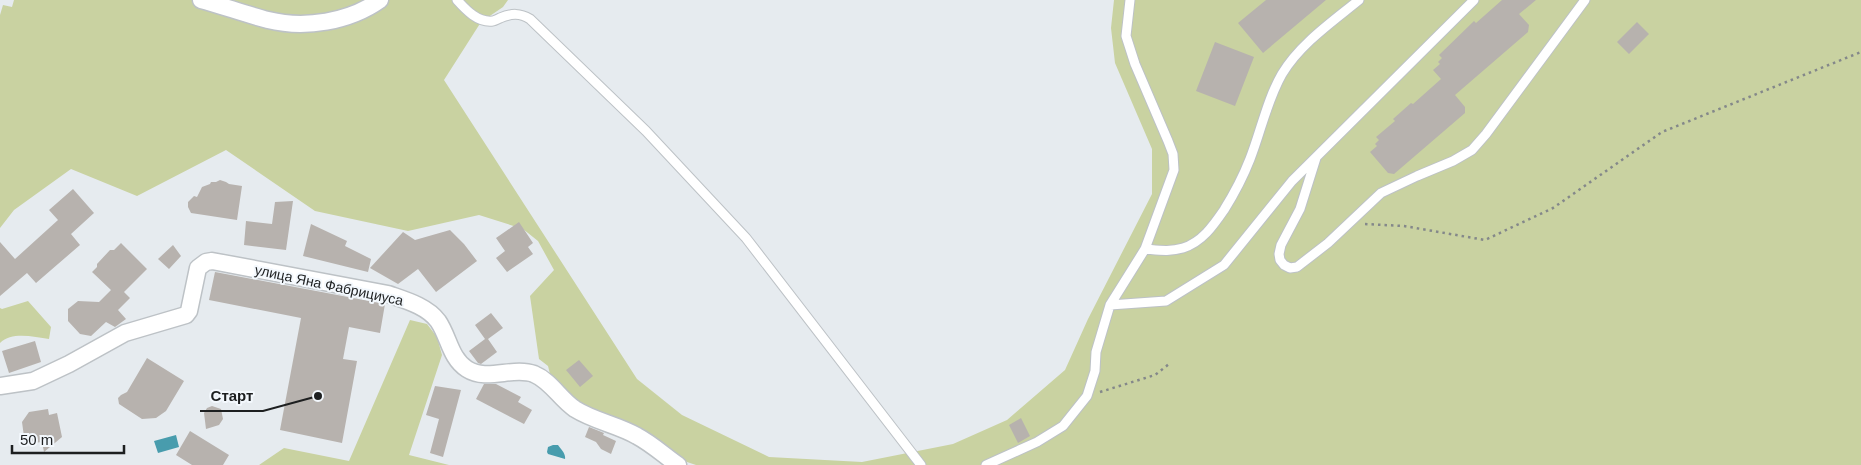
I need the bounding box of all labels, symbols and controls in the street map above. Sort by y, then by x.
street label: улица Яна Фабрициуса [253,261,405,309]
callout: Старт [200,381,263,411]
text: Старт [211,387,253,404]
scale bar [12,422,125,454]
text: 50 m [20,431,53,448]

